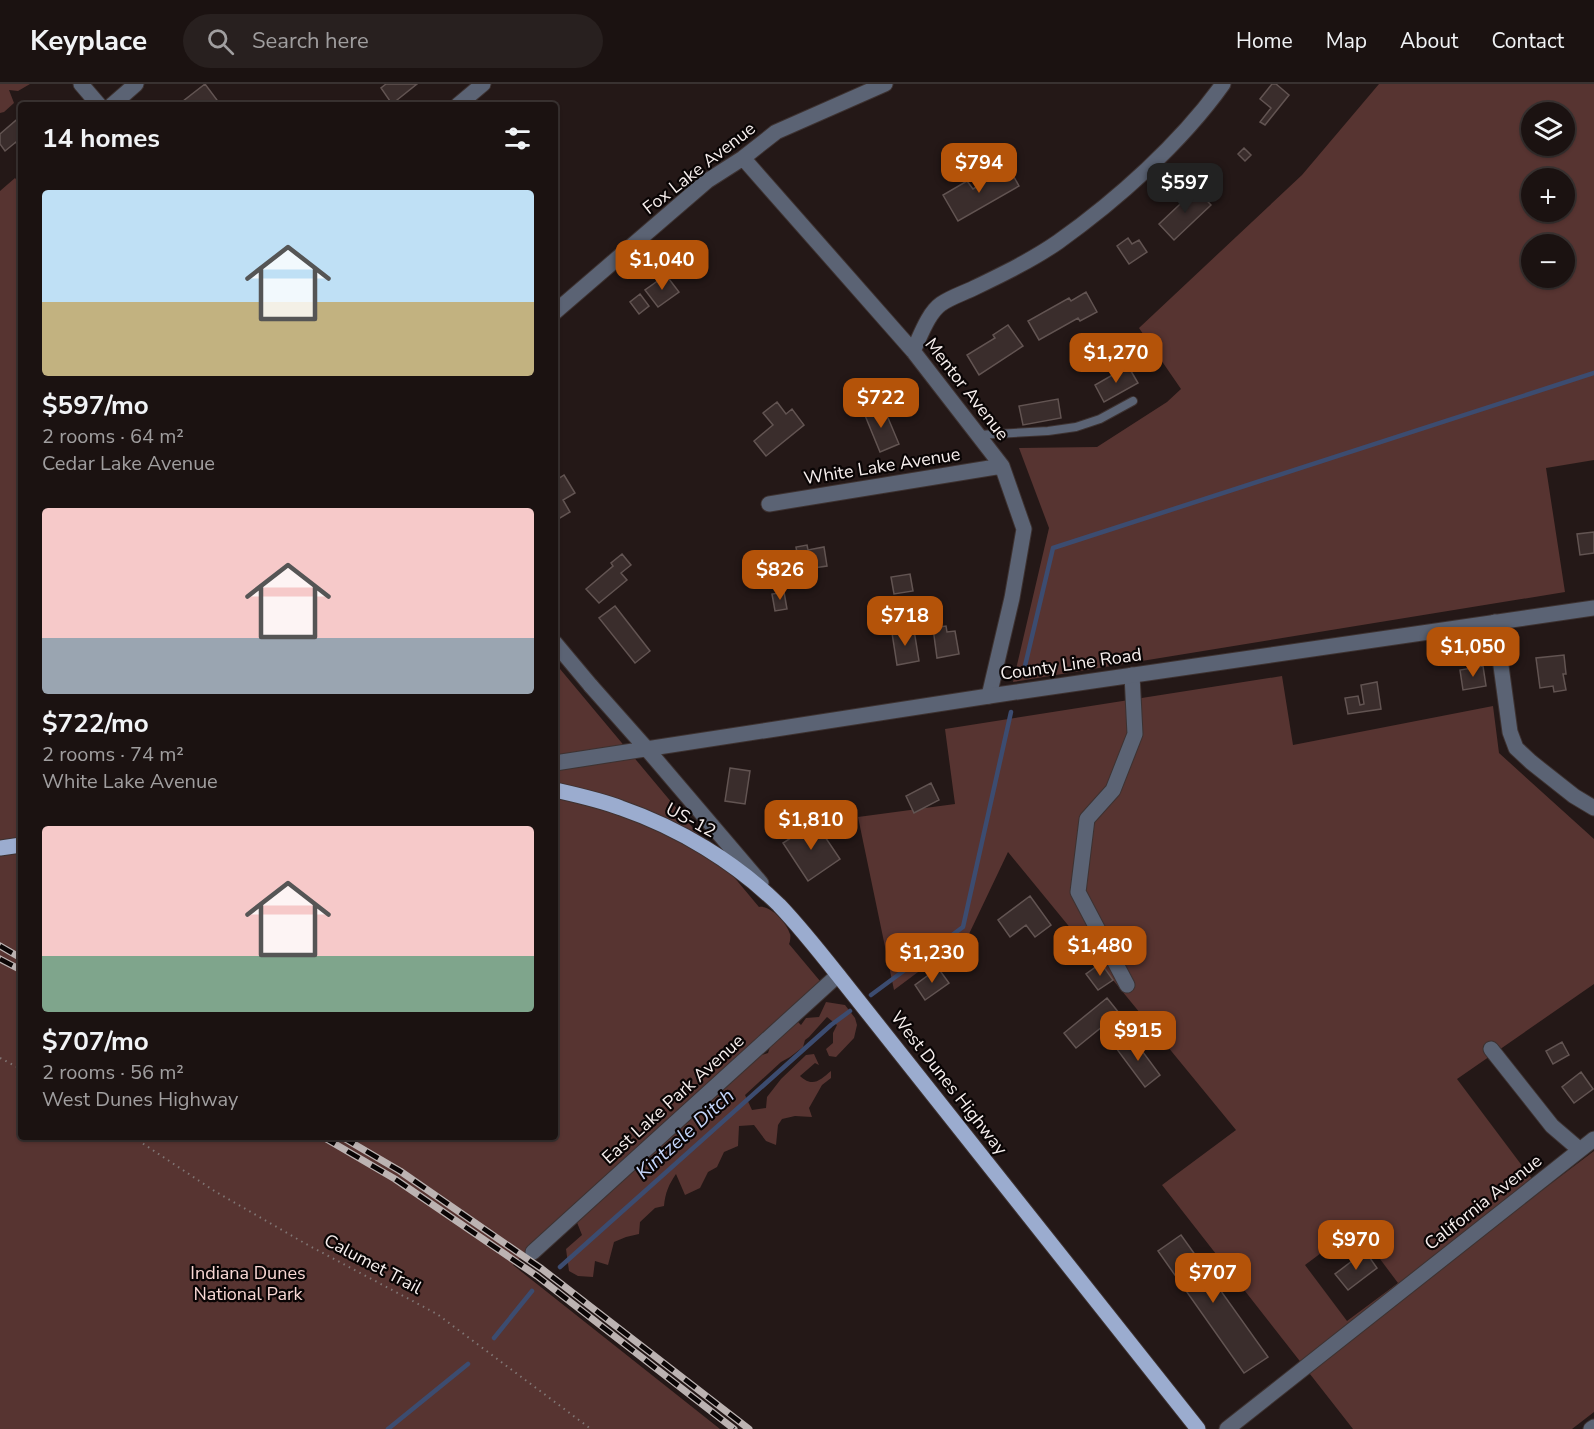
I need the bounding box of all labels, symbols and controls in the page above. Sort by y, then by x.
search box [183,14,603,68]
text: Keyplace [30,22,147,60]
icon: search [204,25,237,58]
text: Search here [252,26,369,56]
text: Home [1236,27,1293,55]
text: Map [1326,27,1367,55]
text: About [1400,27,1458,55]
text: Contact [1491,27,1564,55]
map controls [1521,102,1575,288]
button: layers [1521,102,1575,156]
street label: Fox Lake Avenue [638,116,760,220]
text: 14 homes [42,121,160,156]
icon: filters [501,122,534,155]
pin: $794 [943,143,1015,194]
text: $794 [955,149,1003,176]
pin: $597 [1149,163,1221,214]
button: + [1521,168,1575,222]
text: $597 [1161,169,1209,196]
icon: home [234,229,342,337]
button: − [1521,234,1575,288]
pin: $1,040 [613,240,711,291]
text: $1,040 [630,246,694,273]
street label: Mentor Avenue [919,333,1015,445]
pin: $1,270 [1067,333,1165,384]
text: $1,270 [1084,339,1148,366]
pin: $722 [845,378,917,429]
text: $722 [857,384,905,411]
text: $597/mo [42,388,149,423]
text: 2 rooms · 64 m² [42,423,184,450]
street label: White Lake Avenue [802,442,962,490]
text: Cedar Lake Avenue [42,450,215,477]
icon: home [234,547,342,655]
pin: $826 [744,550,816,601]
text: $826 [756,556,804,583]
pin: $718 [869,596,941,647]
text: $718 [881,602,929,629]
pin: $1,050 [1424,627,1522,678]
text: $1,050 [1441,633,1505,660]
street label: County Line Road [999,642,1143,686]
text: $722/mo [42,706,149,741]
text: 2 rooms · 74 m² [42,741,184,768]
text: White Lake Avenue [42,768,218,795]
street label: US-12 [662,797,720,843]
pin: $1,810 [762,800,860,851]
text: $1,810 [779,806,843,833]
icon: home [234,865,342,973]
pin: $1,480 [1051,926,1149,977]
text: $1,480 [1068,932,1132,959]
pin: $1,230 [883,933,981,984]
text: $1,230 [900,939,964,966]
street label: West Dunes Highway [885,1006,1013,1161]
pin: $915 [1102,1011,1174,1062]
text: $915 [1114,1017,1162,1044]
text: $707/mo [42,1024,149,1059]
street label: East Lake Park Avenue [597,1029,749,1169]
text: 2 rooms · 56 m² [42,1059,184,1086]
water label: Kintzele Ditch [630,1083,740,1185]
text: West Dunes Highway [42,1086,238,1113]
street label: California Avenue [1419,1149,1547,1255]
pin: $970 [1320,1220,1392,1271]
text: $970 [1332,1226,1380,1253]
street label: Calumet Trail [320,1228,427,1300]
pin: $707 [1177,1253,1249,1304]
text: $707 [1189,1259,1237,1286]
park label: Indiana Dunes National Park [190,1261,306,1306]

